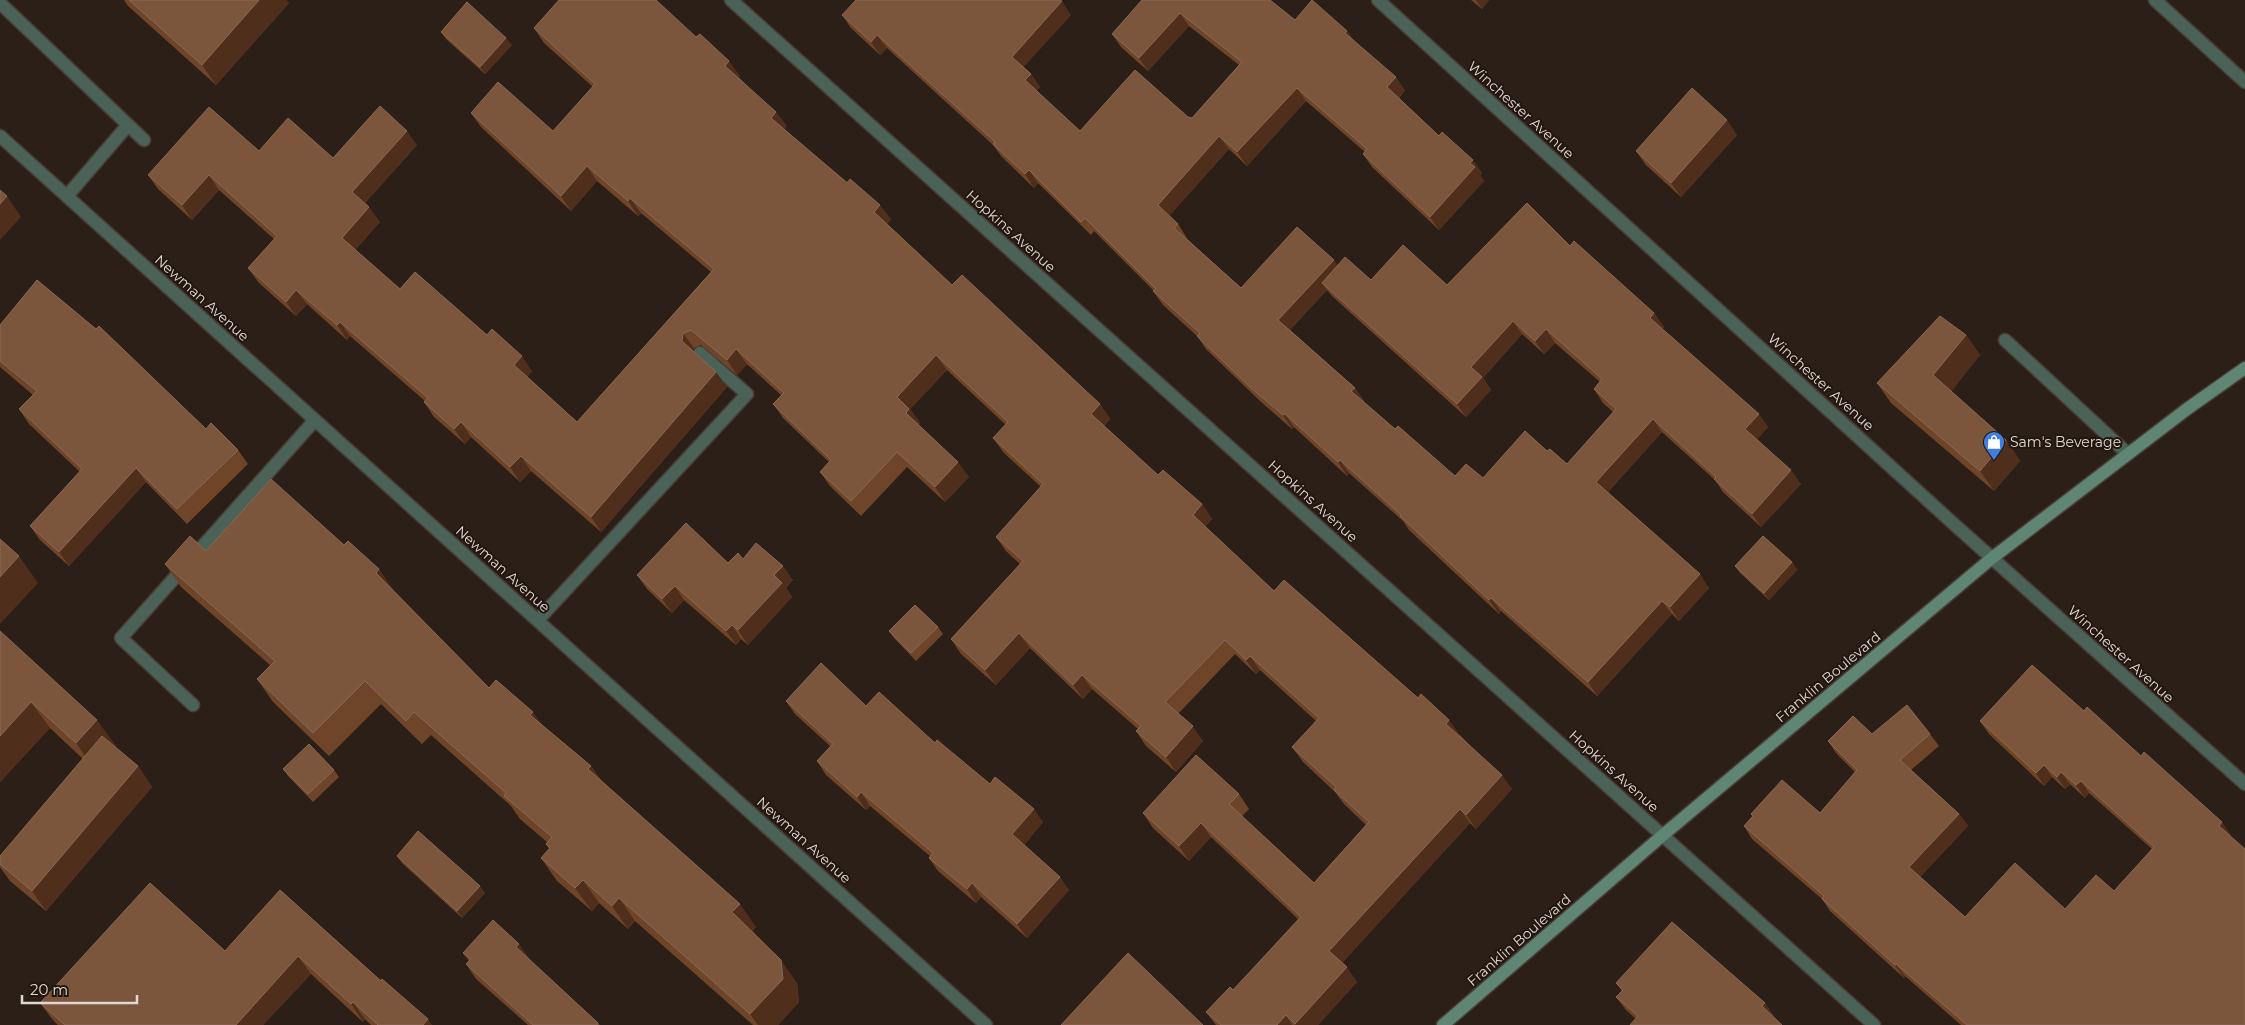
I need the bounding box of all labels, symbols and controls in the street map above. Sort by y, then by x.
street label: Winchester Avenue [1464,57,1578,163]
street label: Hopkins Avenue [962,186,1060,276]
street label: Newman Avenue [151,251,253,345]
street label: Winchester Avenue [1764,329,1878,435]
shop icon: Sam's Beverage [1982,430,2006,461]
place label: Sam's Beverage [2010,433,2121,451]
street label: Hopkins Avenue [1264,456,1362,546]
street label: Newman Avenue [452,522,554,616]
street label: Winchester Avenue [2064,601,2178,707]
street label: Franklin Boulevard [1772,628,1884,726]
street label: Hopkins Avenue [1565,726,1663,816]
street label: Newman Avenue [753,793,855,887]
street label: Franklin Boulevard [1463,890,1575,990]
scale bar [22,972,138,1004]
text: 20 m [30,980,68,999]

